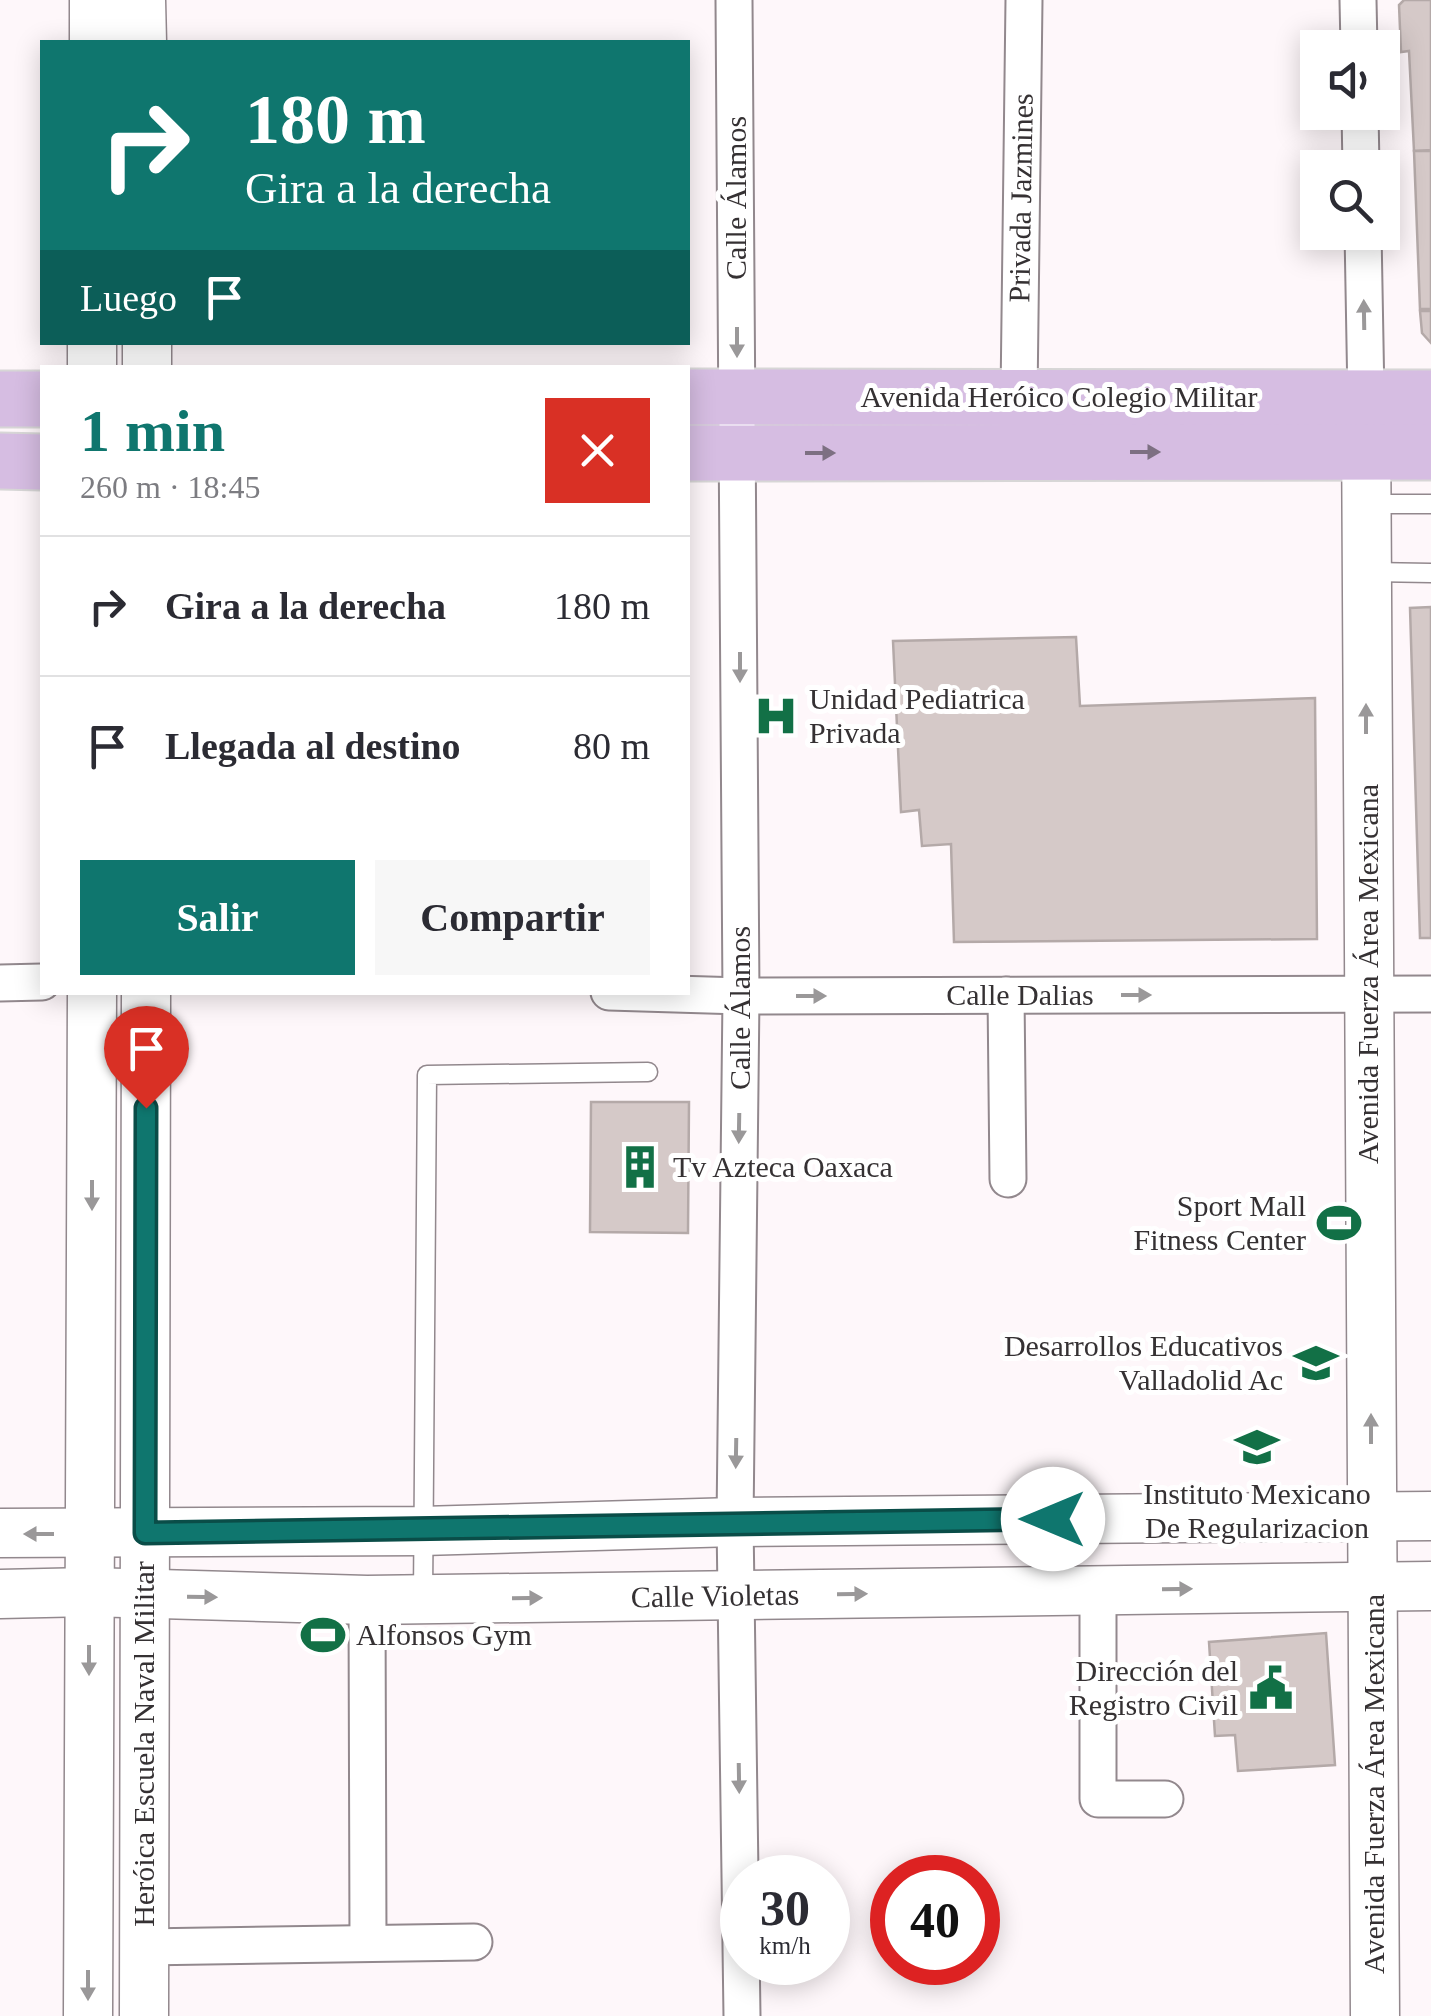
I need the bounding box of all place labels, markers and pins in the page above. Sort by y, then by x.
place label: Unidad Pediatrica Privada [809,682,1025,749]
hospital icon: Unidad Pediatrica Privada [752,692,800,740]
pin [104,1006,189,1109]
building icon: Tv Azteca Oaxaca [616,1143,664,1191]
place label: Tv Azteca Oaxaca [673,1150,893,1183]
place label: Sport Mall Fitness Center [1134,1189,1306,1256]
sports icon: Sport Mall Fitness Center [1315,1199,1363,1247]
place label: Desarrollos Educativos Valladolid Ac [1004,1329,1283,1396]
school or university icon: Desarrollos Educativos Valladolid Ac [1292,1339,1340,1387]
school or university icon: Instituto Mexicano De Regularizacion [1233,1423,1281,1471]
place label: Instituto Mexicano De Regularizacion [1143,1477,1371,1544]
sports icon: Alfonsos Gym [299,1611,347,1659]
place label: Alfonsos Gym [356,1618,532,1651]
place label: Dirección del Registro Civil [1069,1654,1238,1721]
public building icon: Dirección del Registro Civil [1247,1664,1295,1712]

